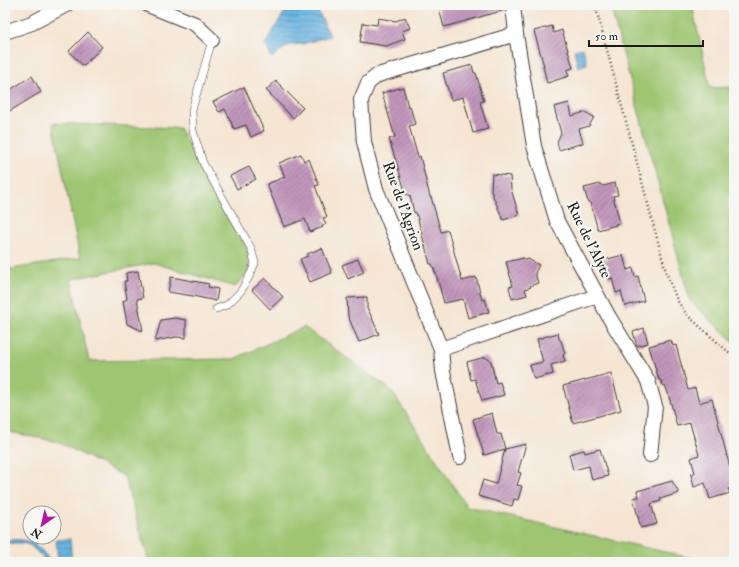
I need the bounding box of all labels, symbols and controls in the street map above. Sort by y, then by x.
scale bar [589,22,703,48]
text: 50 m [595,29,619,44]
street label: Rue de l'Agrion [378,159,428,253]
street label: Rue de l'Alyte [562,199,616,281]
north arrow [22,505,62,545]
text: N [28,524,45,542]

